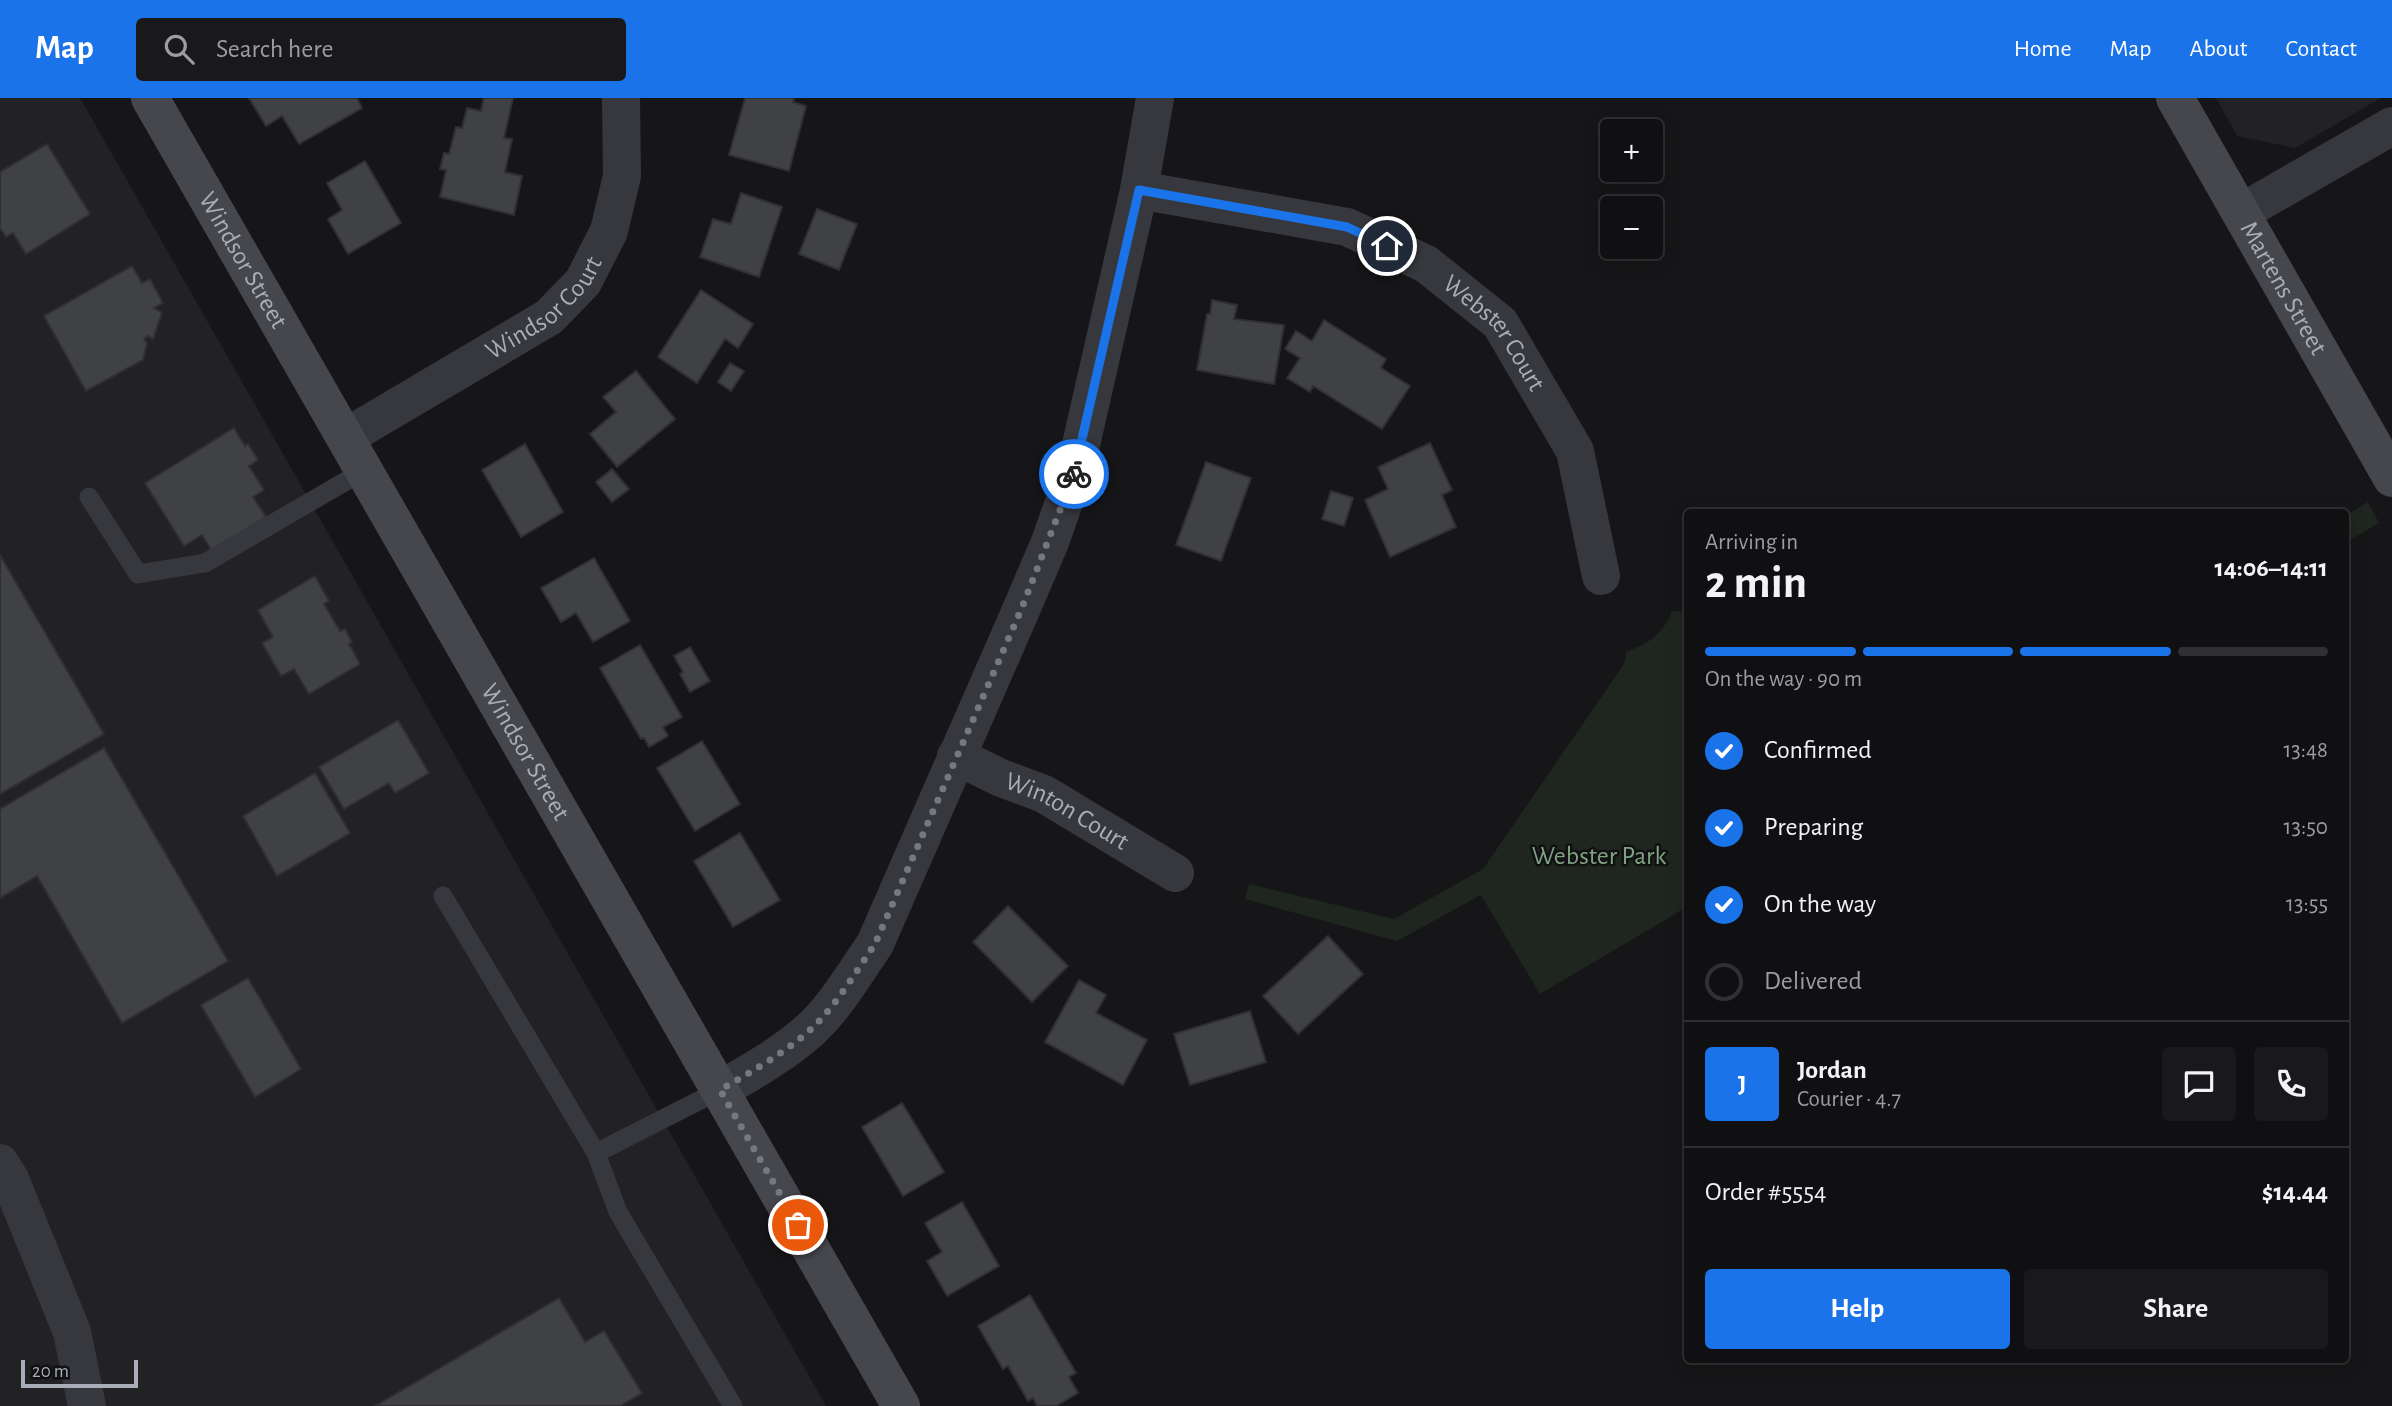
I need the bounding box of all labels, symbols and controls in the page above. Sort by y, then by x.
search box [136,18,626,81]
icon: search [160,30,198,68]
text: Map [35,32,94,65]
text: Search here [216,36,334,62]
text: Home [2014,37,2072,61]
text: Map [2110,37,2152,61]
text: About [2190,37,2247,61]
text: Contact [2285,37,2357,61]
map controls [1600,119,1663,259]
button: + [1600,119,1663,182]
street label: Windsor Street [194,188,292,333]
button: − [1600,196,1663,259]
pin [1357,216,1417,276]
street label: Martens Street [2235,217,2332,359]
icon: home [1368,227,1406,265]
street label: Windsor Court [481,252,607,364]
street label: Webster Court [1438,270,1550,396]
courier [1039,439,1109,509]
icon: bike [1055,455,1093,493]
text: Arriving in [1705,531,1798,554]
text: 14:06–14:11 [2214,555,2328,581]
text: 2 min [1705,560,1807,606]
text: On the way · 90 m [1705,668,1862,691]
street label: Windsor Street [476,679,575,824]
icon: check [1705,732,1743,770]
text: Confirmed [1764,737,1872,763]
text: 13:48 [2283,739,2328,762]
street label: Winton Court [1002,768,1133,855]
icon: check [1705,809,1743,847]
text: Preparing [1764,814,1863,840]
text: 13:50 [2284,816,2328,839]
park label: Webster Park [1532,843,1666,869]
icon: check [1705,886,1743,924]
text: On the way [1764,891,1876,917]
text: 13:55 [2286,893,2328,916]
text: Delivered [1764,968,1862,994]
button: chat [2162,1047,2236,1121]
button: phone [2254,1047,2328,1121]
text: Jordan [1797,1057,1867,1083]
text: J [1738,1071,1746,1097]
text: Courier · 4.7 [1797,1088,1901,1111]
text: Order #5554 [1705,1179,1827,1205]
text: $14.44 [2262,1179,2328,1205]
pin [768,1195,828,1255]
icon: bag [779,1206,817,1244]
button: Help [1705,1269,2010,1349]
button: Share [2024,1269,2328,1349]
scale bar [21,1357,138,1389]
text: 20 m [32,1362,69,1381]

